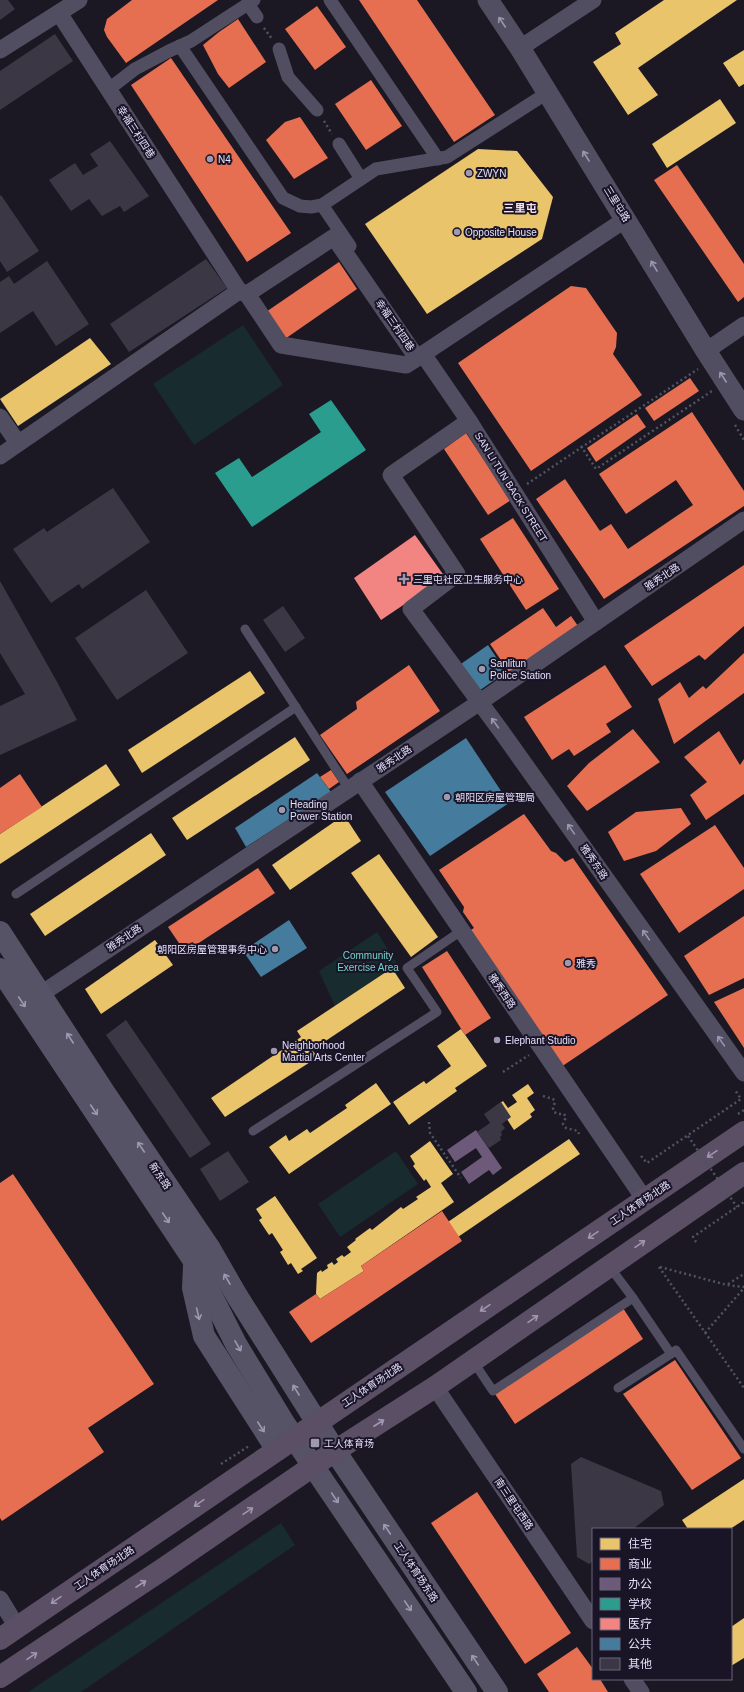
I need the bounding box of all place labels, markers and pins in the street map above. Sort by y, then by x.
marker: N4 [205,154,215,164]
place label: N4 [218,154,231,165]
marker: ZWYN [464,168,474,178]
place label: ZWYN [477,168,506,179]
marker: Opposite House [452,227,462,237]
place label: Opposite House [465,227,537,238]
marker: 三里屯社区卫生服务中心 [398,573,410,585]
place label: 三里屯社区卫生服务中心 [413,574,523,585]
place label: Sanlitun Police Station [490,658,551,681]
marker: Sanlitun Police Station [477,664,487,674]
marker: 朝阳区房屋管理局 [442,792,452,802]
place label: 朝阳区房屋管理局 [455,792,535,803]
place label: Heading Power Station [290,799,352,822]
marker: Heading Power Station [277,805,287,815]
place label: 朝阳区房屋管理事务中心 [157,944,267,955]
marker: 朝阳区房屋管理事务中心 [270,944,280,954]
marker: 雅秀 [563,958,573,968]
place label: 雅秀 [576,958,596,969]
marker: Elephant Studio [492,1035,502,1045]
place label: Elephant Studio [505,1035,576,1046]
place label: Neighborhood Martial Arts Center [282,1040,365,1063]
marker: Neighborhood Martial Arts Center [269,1046,279,1056]
marker: 工人体育场 [309,1437,321,1449]
place label: 工人体育场 [324,1438,374,1449]

